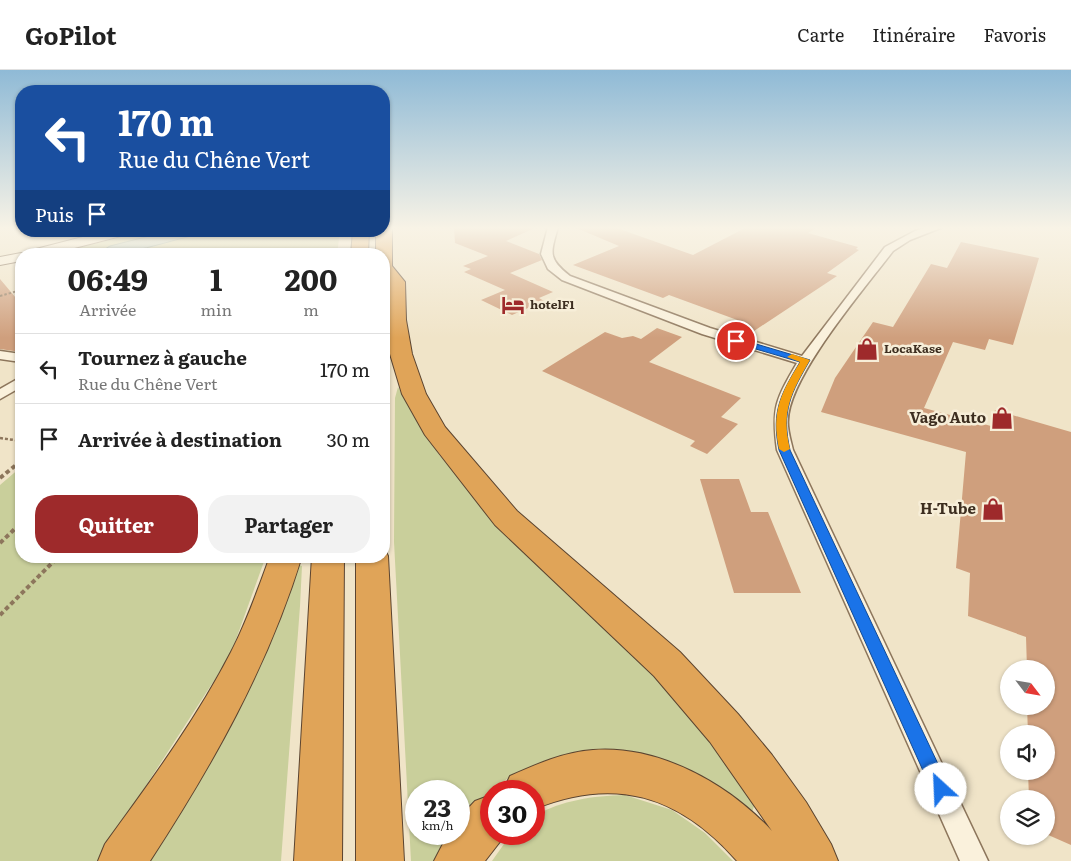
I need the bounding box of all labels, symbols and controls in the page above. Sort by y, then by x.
text: GoPilot [25,17,117,52]
text: Carte [797,21,844,48]
text: Itinéraire [872,21,955,48]
text: Favoris [983,21,1046,48]
text: 170 m [118,95,214,147]
icon: left [35,105,100,170]
text: Rue du Chêne Vert [118,142,310,175]
text: Puis [35,200,73,228]
icon: arrive [83,200,111,228]
text: 06:49 [67,256,148,300]
text: 1 [210,256,223,300]
text: 200 [284,256,338,300]
hotel icon: hotelF1 [500,292,526,318]
place label: hotelF1 [530,295,574,313]
text: Arrivée [79,297,136,321]
text: min [201,297,232,321]
text: m [303,297,319,321]
pin [715,320,757,362]
icon: arrive [722,327,750,355]
shop icon: LocaKase [854,336,880,362]
place label: LocaKase [884,339,942,357]
text: Tournez à gauche [78,343,247,371]
icon: left [35,355,63,383]
text: 170 m [320,355,370,383]
text: Rue du Chêne Vert [78,371,218,395]
place label: Vago Auto [910,405,986,428]
shop icon: Vago Auto [989,405,1015,431]
icon: arrive [35,425,63,453]
text: Arrivée à destination [78,425,282,453]
text: 30 m [326,425,370,453]
button: Quitter [35,495,198,553]
button: Partager [208,495,370,553]
place label: H-Tube [920,496,977,519]
shop icon: H-Tube [980,496,1006,522]
north arrow [1000,660,1055,715]
map controls [1000,660,1055,845]
button: sound [1000,725,1055,780]
position arrow [914,762,966,814]
speed limit sign: 30 [480,780,545,845]
text: 23 [424,788,451,825]
button: layers [1000,790,1055,845]
text: km/h [422,816,453,834]

